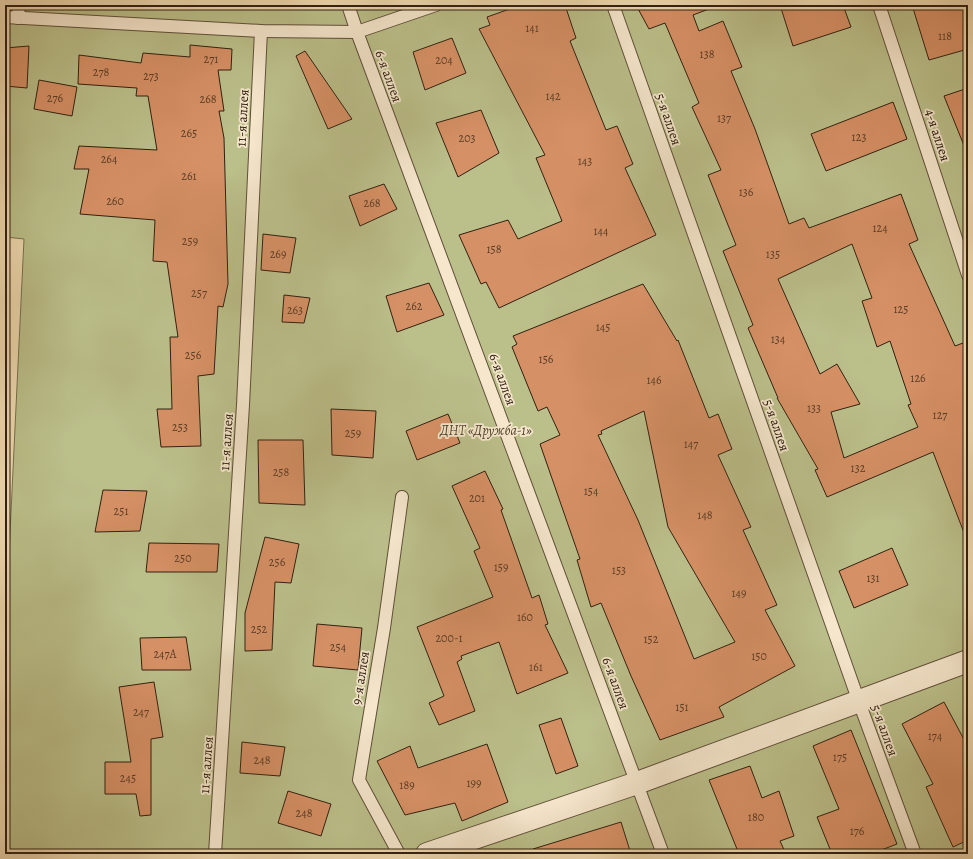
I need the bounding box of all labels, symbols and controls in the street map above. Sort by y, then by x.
house number: 141 [525,20,539,36]
house number: 118 [938,28,952,44]
house number: 138 [700,46,715,62]
street label: 6-я аллея [370,47,407,105]
house number: 271 [204,51,218,67]
house number: 204 [435,52,453,68]
house number: 278 [93,64,109,80]
house number: 273 [143,68,159,84]
house number: 142 [545,88,561,104]
street label: 11-я аллея [232,89,254,147]
house number: 276 [47,90,64,106]
house number: 268 [199,91,217,107]
street label: 5-я аллея [651,91,686,148]
street label: 4-я аллея [920,106,955,164]
house number: 137 [717,110,732,126]
house number: 265 [181,125,197,141]
house number: 123 [852,129,866,145]
house number: 203 [458,130,476,146]
house number: 264 [101,151,118,167]
house number: 143 [578,153,592,169]
house number: 261 [181,168,197,184]
house number: 136 [739,184,754,200]
house number: 260 [106,193,124,209]
house number: 268 [363,195,381,211]
house number: 124 [872,220,888,236]
house number: 144 [594,223,609,239]
house number: 259 [182,233,198,249]
house number: 158 [486,241,502,257]
house number: 269 [270,246,286,262]
house number: 135 [766,246,780,262]
house number: 257 [191,285,208,301]
house number: 262 [406,298,423,314]
house number: 125 [894,301,908,317]
house number: 263 [287,302,303,318]
house number: 145 [596,319,610,335]
house number: 134 [771,331,786,347]
house number: 256 [185,347,202,363]
street label: 6-я аллея [484,350,521,408]
house number: 156 [539,351,554,367]
house number: 126 [910,370,926,386]
house number: 146 [646,372,662,388]
street label: 5-я аллея [759,397,794,454]
house number: 133 [807,400,821,416]
house number: 127 [933,407,948,423]
street label: 11-я аллея [215,413,238,471]
house number: 253 [172,419,188,435]
park label: ДНТ «Дружба-1» [439,421,532,440]
house number: 259 [345,425,361,441]
house number: 147 [684,436,699,452]
house number: 132 [851,460,866,476]
house number: 258 [273,464,290,480]
house number: 154 [584,483,599,499]
house number: 201 [469,490,485,506]
house number: 251 [114,503,128,519]
house number: 148 [697,507,713,523]
house number: 250 [174,550,192,566]
house number: 256 [269,554,286,570]
house number: 159 [494,559,508,575]
house number: 153 [612,562,626,578]
house number: 131 [866,570,880,586]
house number: 149 [731,585,747,601]
house number: 160 [517,609,533,625]
house number: 252 [251,621,268,637]
house number: 200-1 [435,630,463,646]
house number: 152 [644,631,659,647]
house number: 254 [330,639,347,655]
house number: 247А [153,646,178,662]
house number: 150 [751,648,767,664]
street label: 9-я аллея [347,650,374,706]
street label: 6-я аллея [597,654,634,712]
house number: 161 [529,659,543,675]
house number: 151 [675,699,689,715]
street label: 5-я аллея [866,702,903,759]
house number: 247 [133,704,150,720]
house number: 174 [928,728,943,744]
street label: 11-я аллея [195,736,218,794]
house number: 175 [833,749,847,765]
house number: 248 [254,752,271,768]
house number: 245 [120,770,136,786]
house number: 199 [466,775,482,791]
house number: 189 [399,777,415,793]
house number: 248 [296,805,313,821]
house number: 180 [748,809,764,825]
house number: 176 [850,823,865,839]

